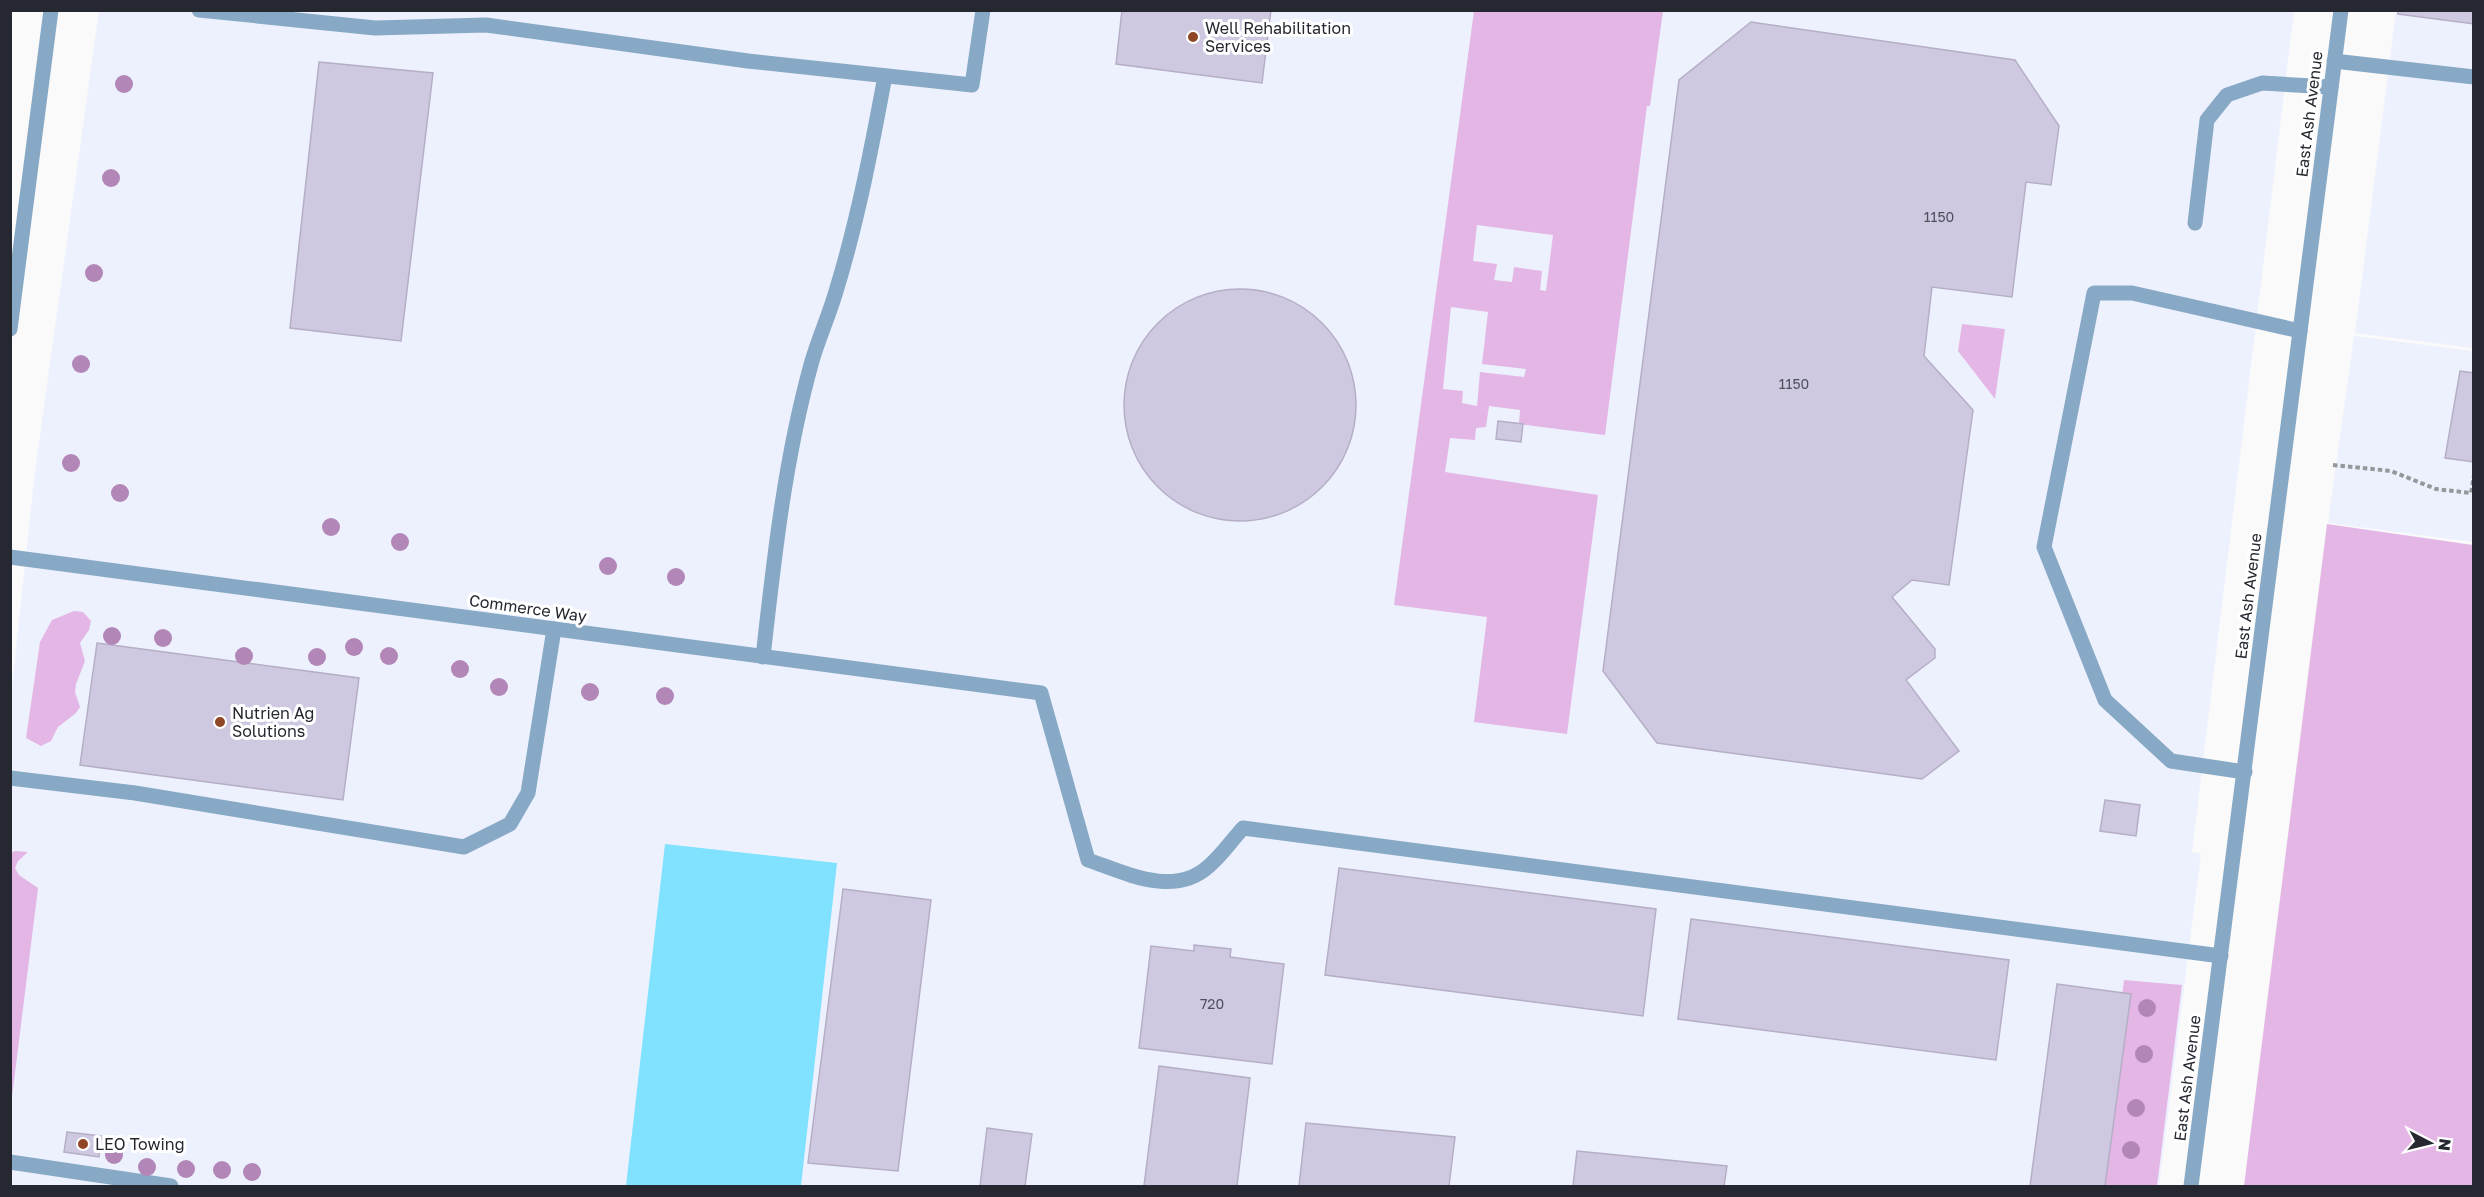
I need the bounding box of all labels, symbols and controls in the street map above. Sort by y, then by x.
place label: Well Rehabilitation Services [1205,18,1351,56]
marker: Well Rehabilitation Services [1186,30,1200,44]
street label: East Ash Avenue [2291,50,2327,178]
house number: 1150 [1924,208,1954,225]
house number: 1150 [1779,375,1809,392]
street label: East Ash Avenue [2230,532,2266,660]
street label: Commerce Way [468,590,588,626]
place label: Nutrien Ag Solutions [232,703,314,741]
marker: Nutrien Ag Solutions [213,715,227,729]
house number: 720 [1200,995,1224,1012]
street label: East Ash Avenue [2169,1014,2205,1142]
north arrow [2400,1113,2460,1173]
place label: LEO Towing [95,1134,185,1154]
marker: LEO Towing [76,1137,90,1151]
text: N [2434,1138,2456,1152]

